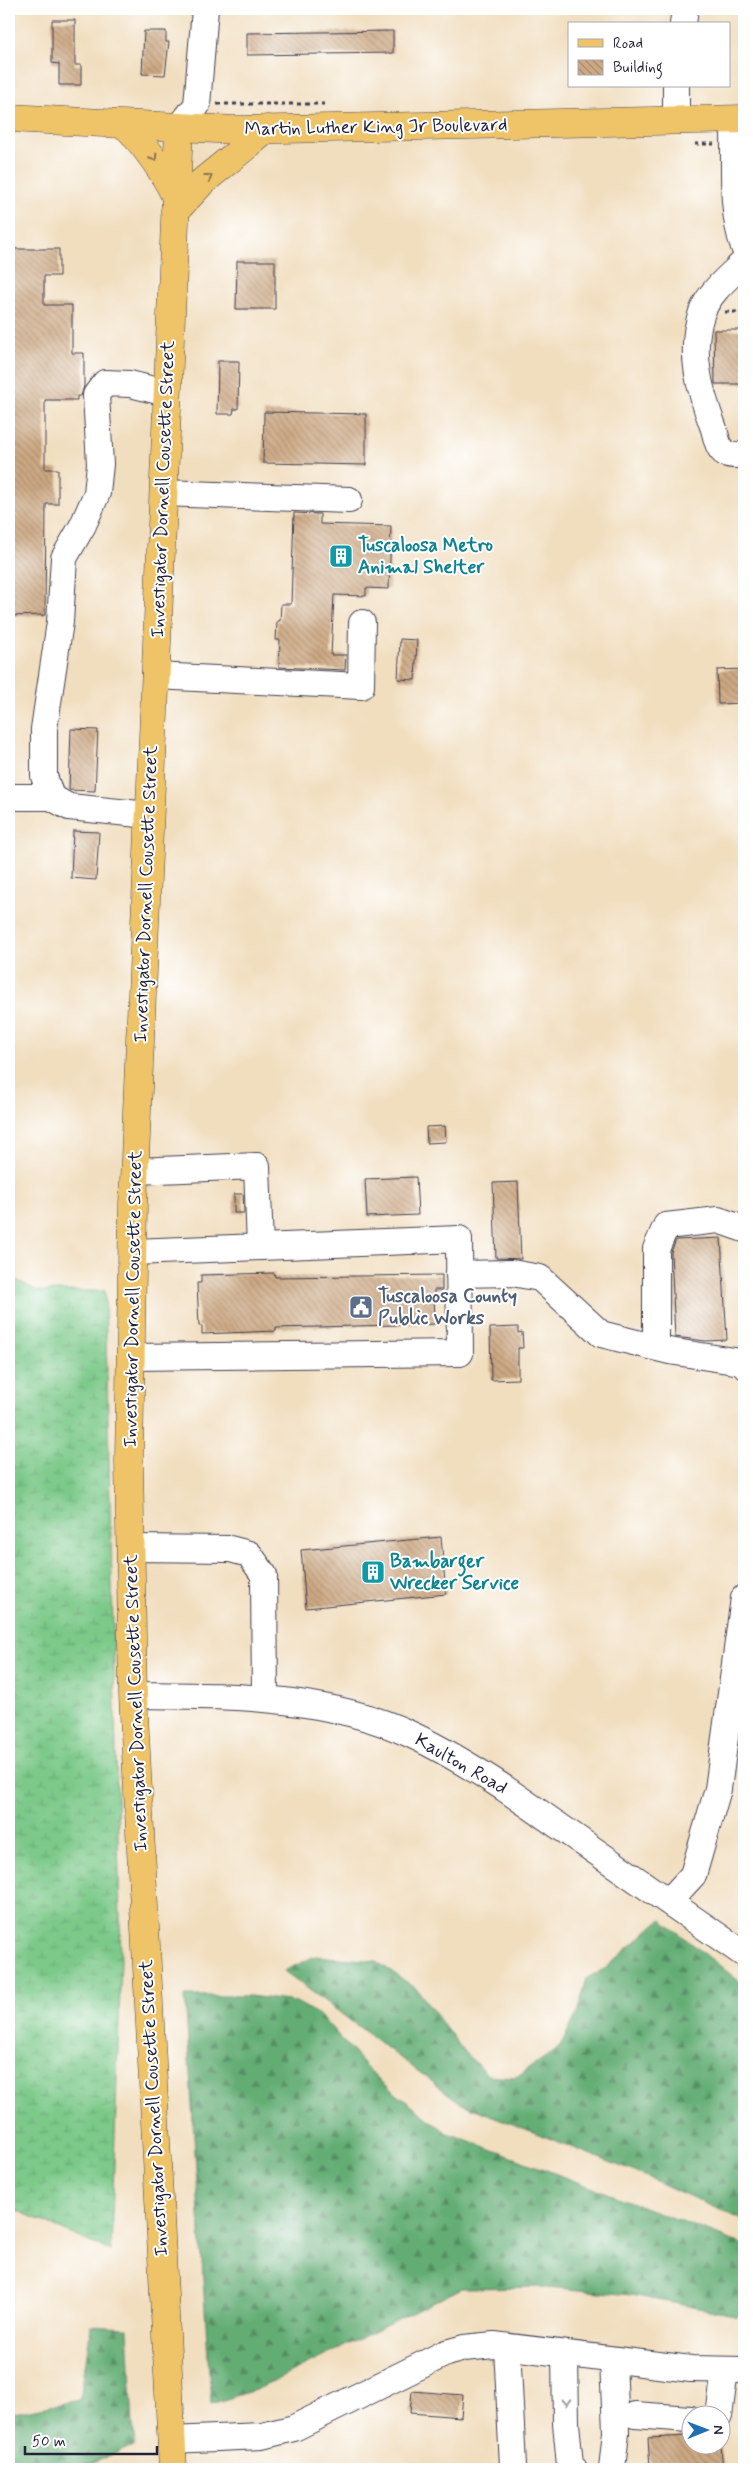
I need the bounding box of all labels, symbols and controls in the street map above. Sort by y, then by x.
legend [568,22,730,88]
text: Road [613,34,643,54]
text: Building [613,58,663,79]
street label: Martin Luther King Jr Boulevard [244,112,508,143]
one-way arrow [148,152,157,161]
one-way arrow [203,174,212,182]
street label: Investigator Dornell Cousette Street [145,340,182,638]
place label: Tuscaloosa Metro Animal Shelter [358,533,493,580]
building icon: Tuscaloosa Metro Animal Shelter [328,543,354,569]
street label: Investigator Dornell Cousette Street [128,745,165,1043]
street label: Investigator Dornell Cousette Street [118,1150,149,1448]
place label: Tuscaloosa County Public Works [378,1284,517,1331]
public building icon: Tuscaloosa County Public Works [348,1294,374,1320]
place label: Bambarger Wrecker Service [389,1549,519,1596]
street label: Investigator Dornell Cousette Street [118,1554,155,1852]
building icon: Bambarger Wrecker Service [360,1559,386,1585]
street label: Kaulton Road [410,1727,512,1801]
street label: Investigator Dornell Cousette Street [134,1959,175,2257]
one-way arrow [561,2399,571,2407]
north arrow [680,2406,730,2456]
scale bar [25,2423,158,2455]
text: N [709,2425,727,2435]
text: 50 m [32,2432,66,2452]

